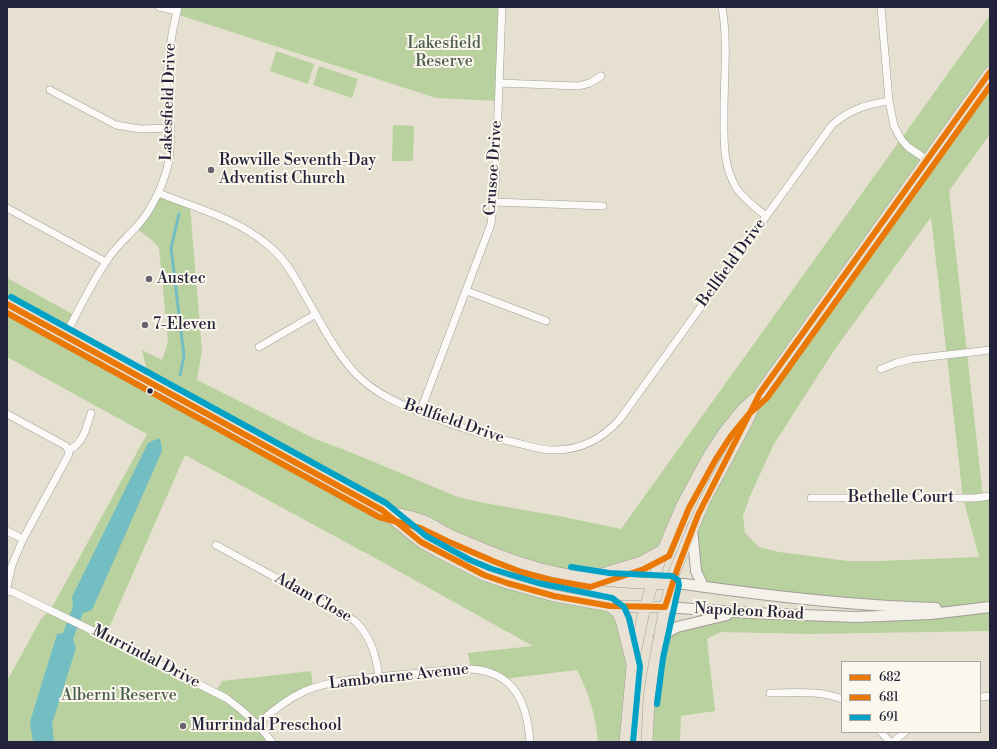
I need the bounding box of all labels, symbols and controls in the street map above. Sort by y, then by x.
park label: Lakesfield Reserve [407,34,481,72]
street label: Lakesfield Drive [157,43,181,161]
street label: Crusoe Drive [481,120,507,216]
place label: Rowville Seventh-Day Adventist Church [219,151,376,189]
marker: Rowville Seventh-Day Adventist Church [206,165,216,175]
street label: Bellfield Drive [694,215,770,311]
place label: Austec [157,269,206,289]
marker: Austec [144,274,154,284]
place label: 7-Eleven [153,315,216,335]
marker: 7-Eleven [140,320,150,330]
unlabelled marker [145,386,155,396]
street label: Bellfield Drive [401,396,507,448]
street label: Bethelle Court [848,488,954,508]
street label: Adam Close [271,569,355,627]
street label: Napoleon Road [694,600,804,624]
street label: Murrindal Drive [89,622,203,692]
street label: Lambourne Avenue [328,660,470,694]
legend [841,661,981,733]
text: 682 [879,670,900,685]
park label: Alberni Reserve [61,686,177,706]
text: 681 [879,690,899,705]
text: 691 [879,710,898,725]
place label: Murrindal Preschool [191,716,342,736]
marker: Murrindal Preschool [178,721,188,731]

